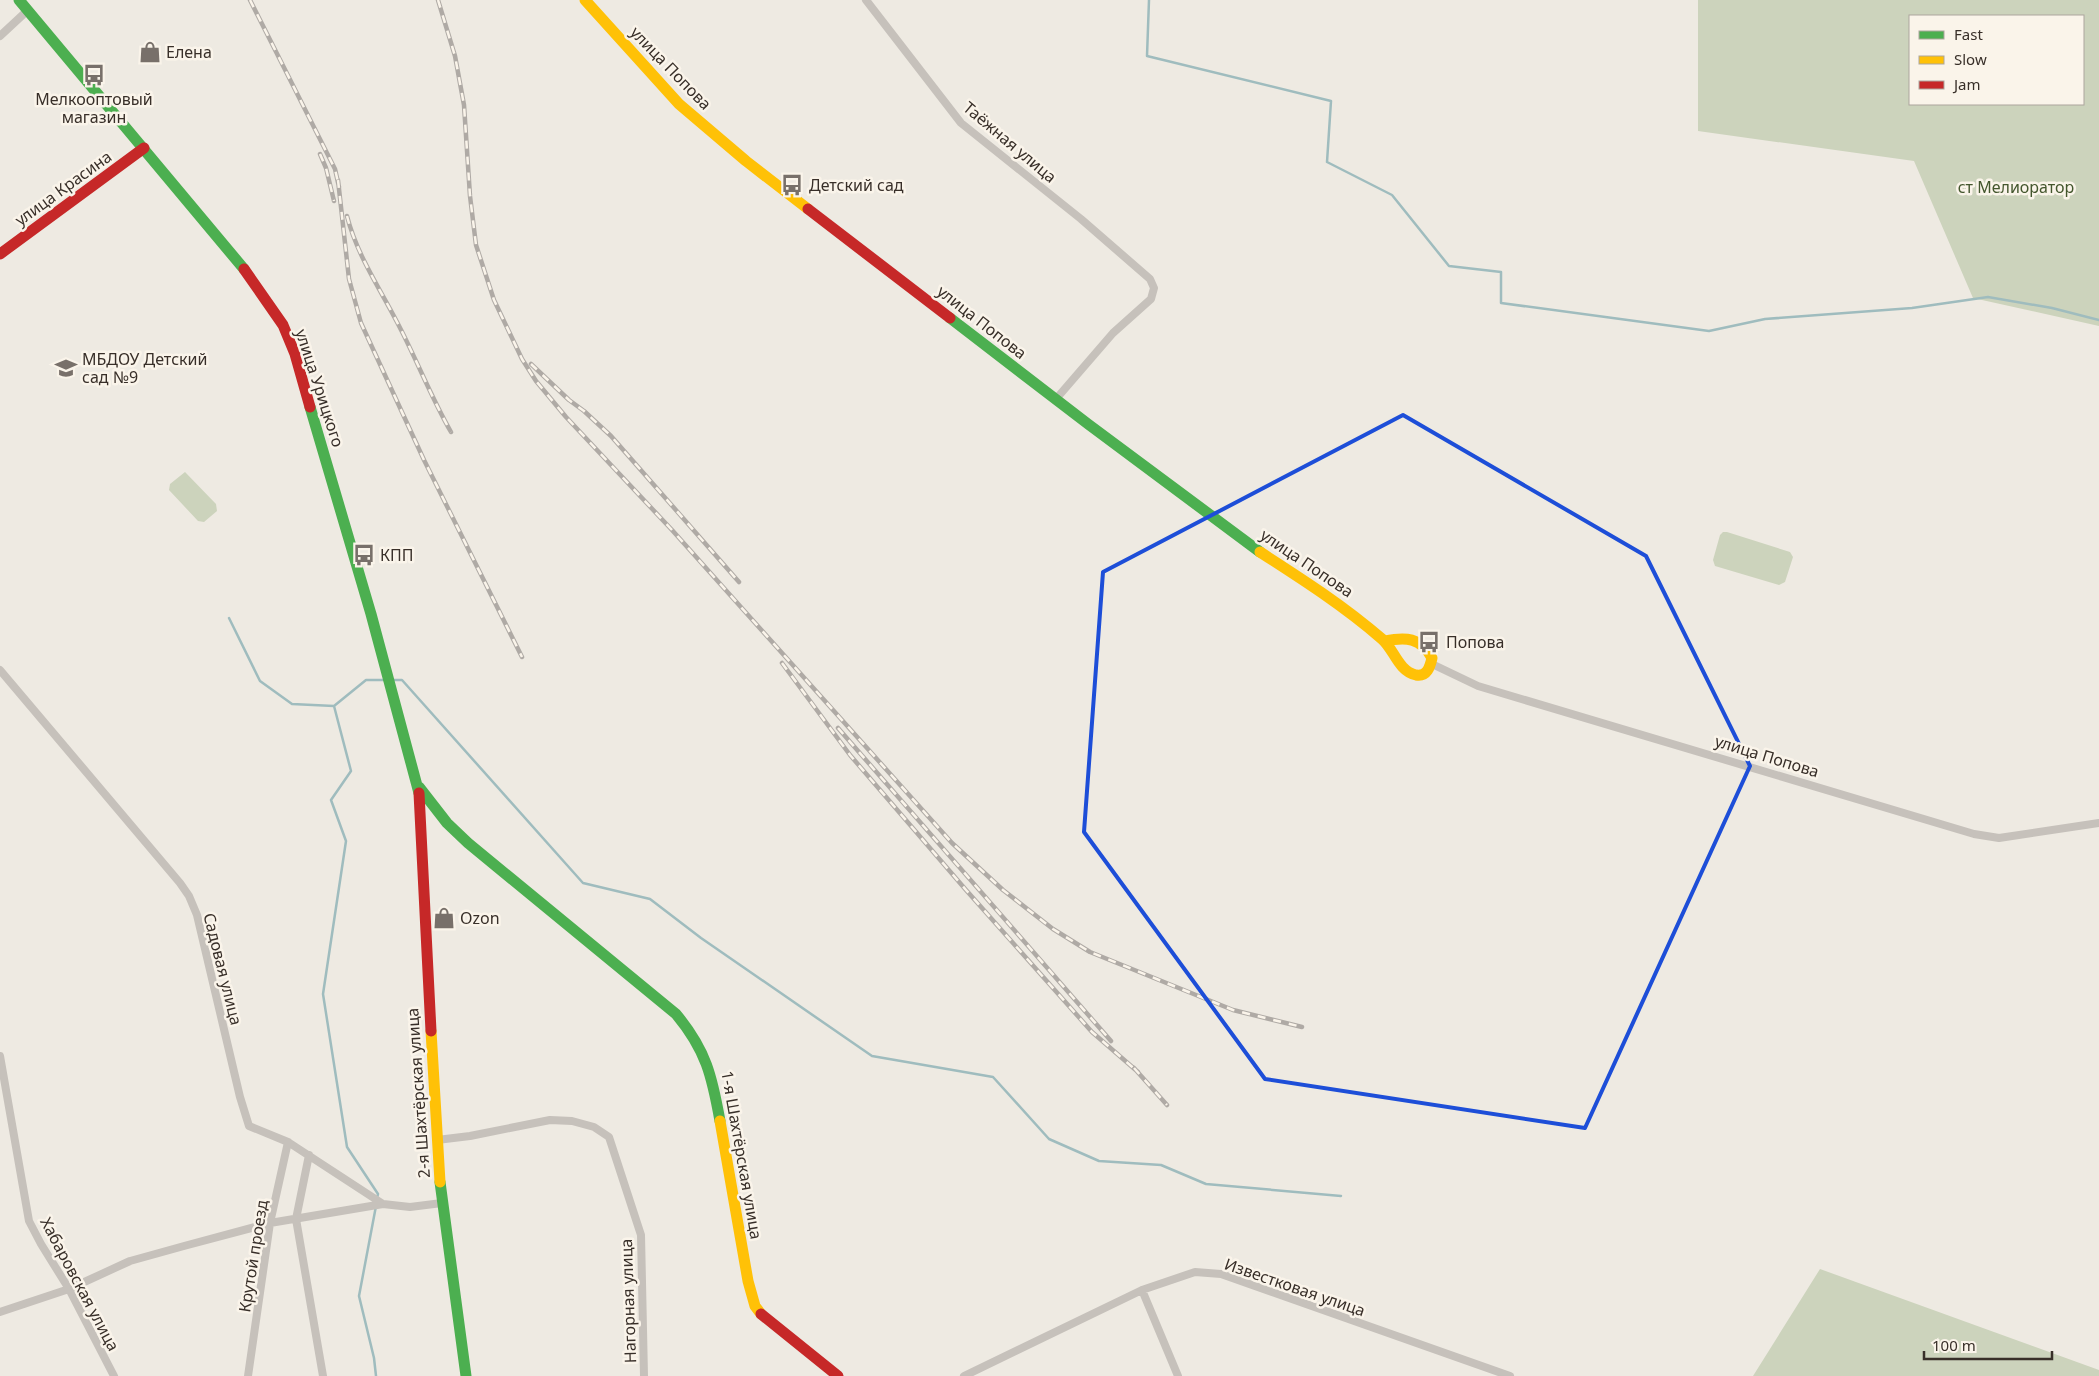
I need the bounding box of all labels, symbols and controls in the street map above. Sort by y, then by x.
legend [1909,15,2084,105]
street label: улица Попова [626,22,716,114]
text: Fast [1954,24,1983,44]
shop icon: Елена [137,39,163,65]
place label: Елена [166,41,212,63]
text: Slow [1954,49,1987,69]
bus stop icon: Мелкооптовый магазин [81,62,107,88]
text: Jam [1952,74,1981,94]
place label: Мелкооптовый магазин [35,88,153,128]
street label: Таёжная улица [959,97,1061,187]
street label: улица Красина [10,145,116,231]
bus stop icon: Детский сад [779,172,805,198]
place label: Детский сад [809,174,904,196]
park label: ст Мелиоратор [1958,176,2074,198]
street label: улица Попова [933,280,1031,364]
street label: улица Урицкого [291,326,349,450]
place label: МБДОУ Детский сад №9 [82,348,207,388]
school or university icon: МБДОУ Детский сад №9 [53,355,79,381]
street label: улица Попова [1256,524,1358,602]
bus stop icon: КПП [351,542,377,568]
place label: КПП [380,544,413,566]
bus stop icon: Попова [1416,629,1442,655]
place label: Попова [1446,631,1504,653]
street label: улица Попова [1712,730,1822,782]
shop icon: Ozon [431,905,457,931]
place label: Ozon [460,907,500,929]
street label: Садовая улица [198,911,248,1027]
street label: 2-я Шахтёрская улица [401,1007,435,1179]
street label: 1-я Шахтёрская улица [716,1069,768,1241]
street label: Крутой проезд [233,1198,273,1314]
street label: Хабаровская улица [35,1213,125,1355]
street label: Нагорная улица [615,1238,641,1364]
street label: Известковая улица [1222,1253,1368,1321]
scale bar [1924,1328,2052,1360]
text: 100 m [1932,1335,1976,1355]

